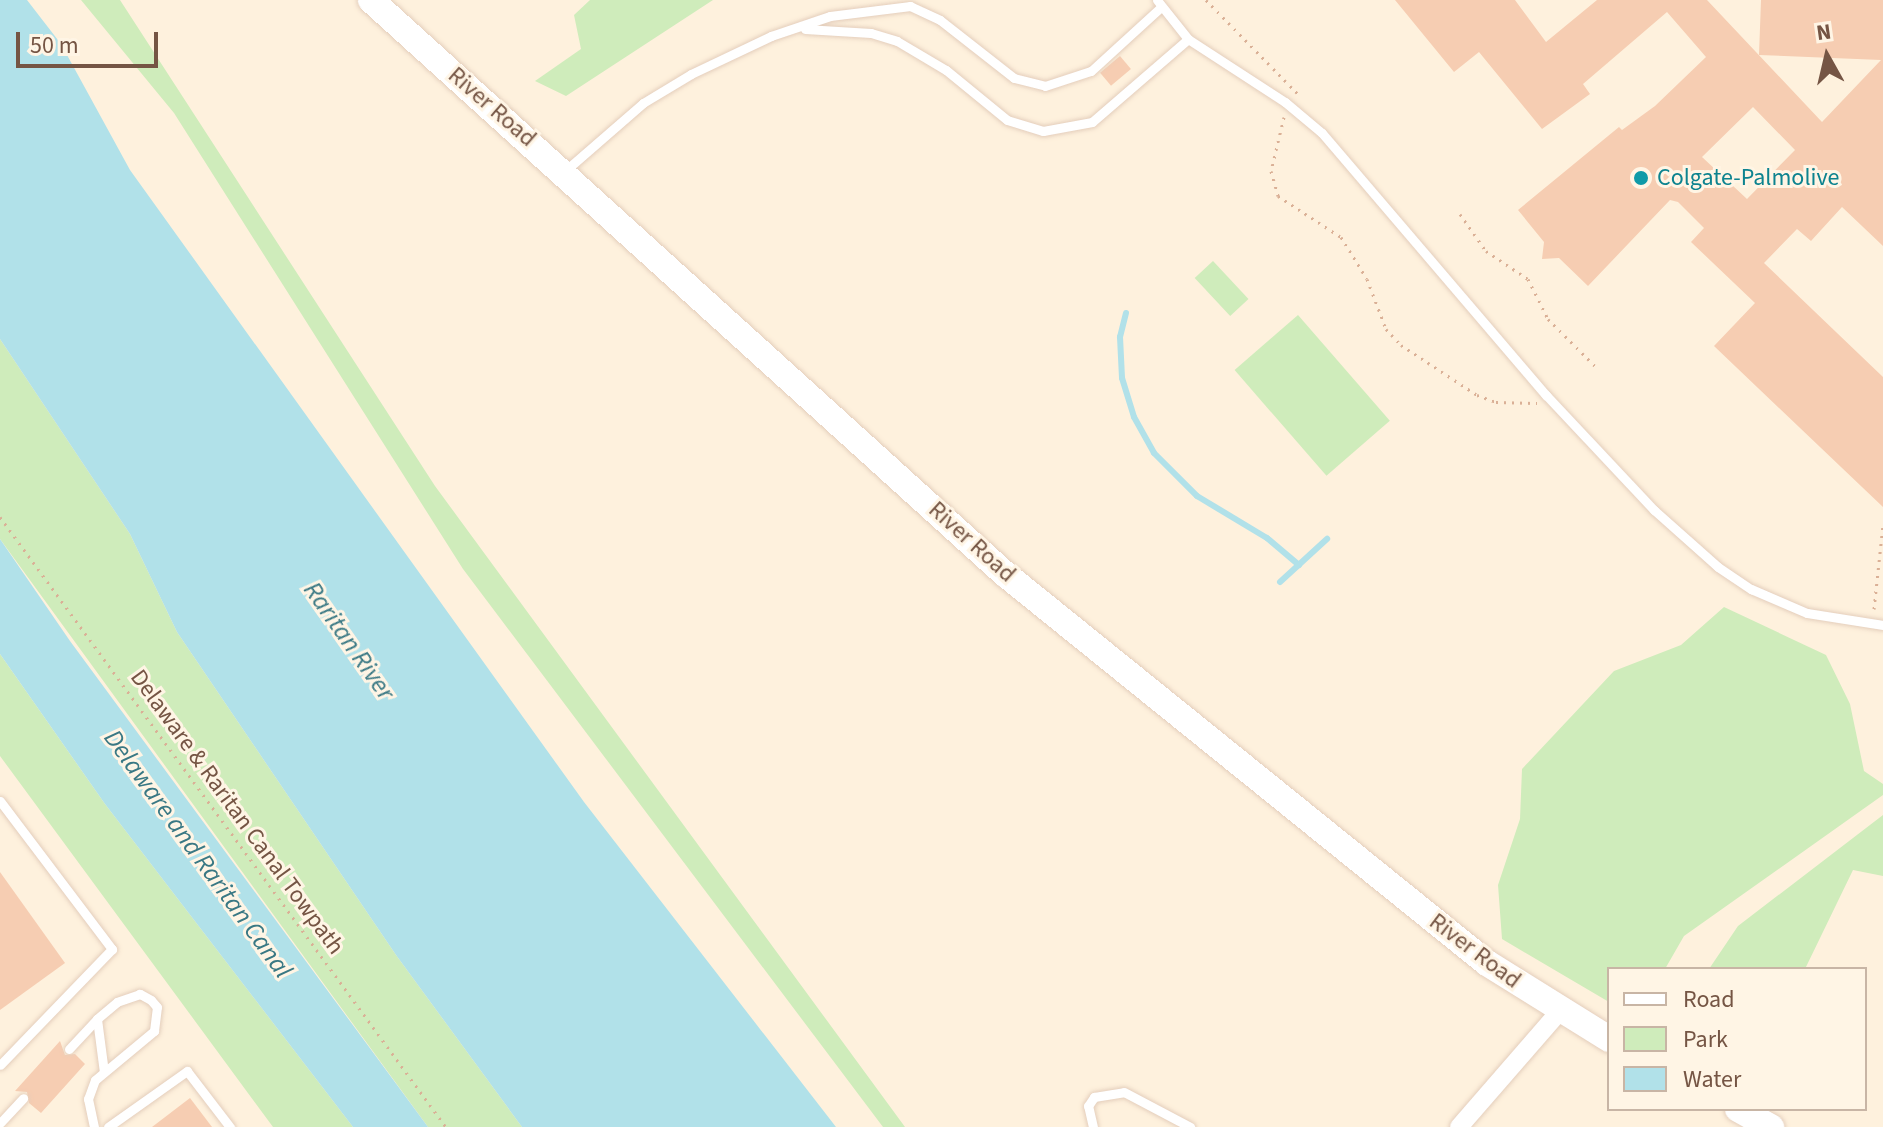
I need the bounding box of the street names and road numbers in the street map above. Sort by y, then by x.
street label: River Road [442,61,542,153]
street label: River Road [923,495,1021,589]
street label: Delaware & Raritan Canal Towpath [124,664,350,960]
street label: River Road [1424,907,1526,995]

